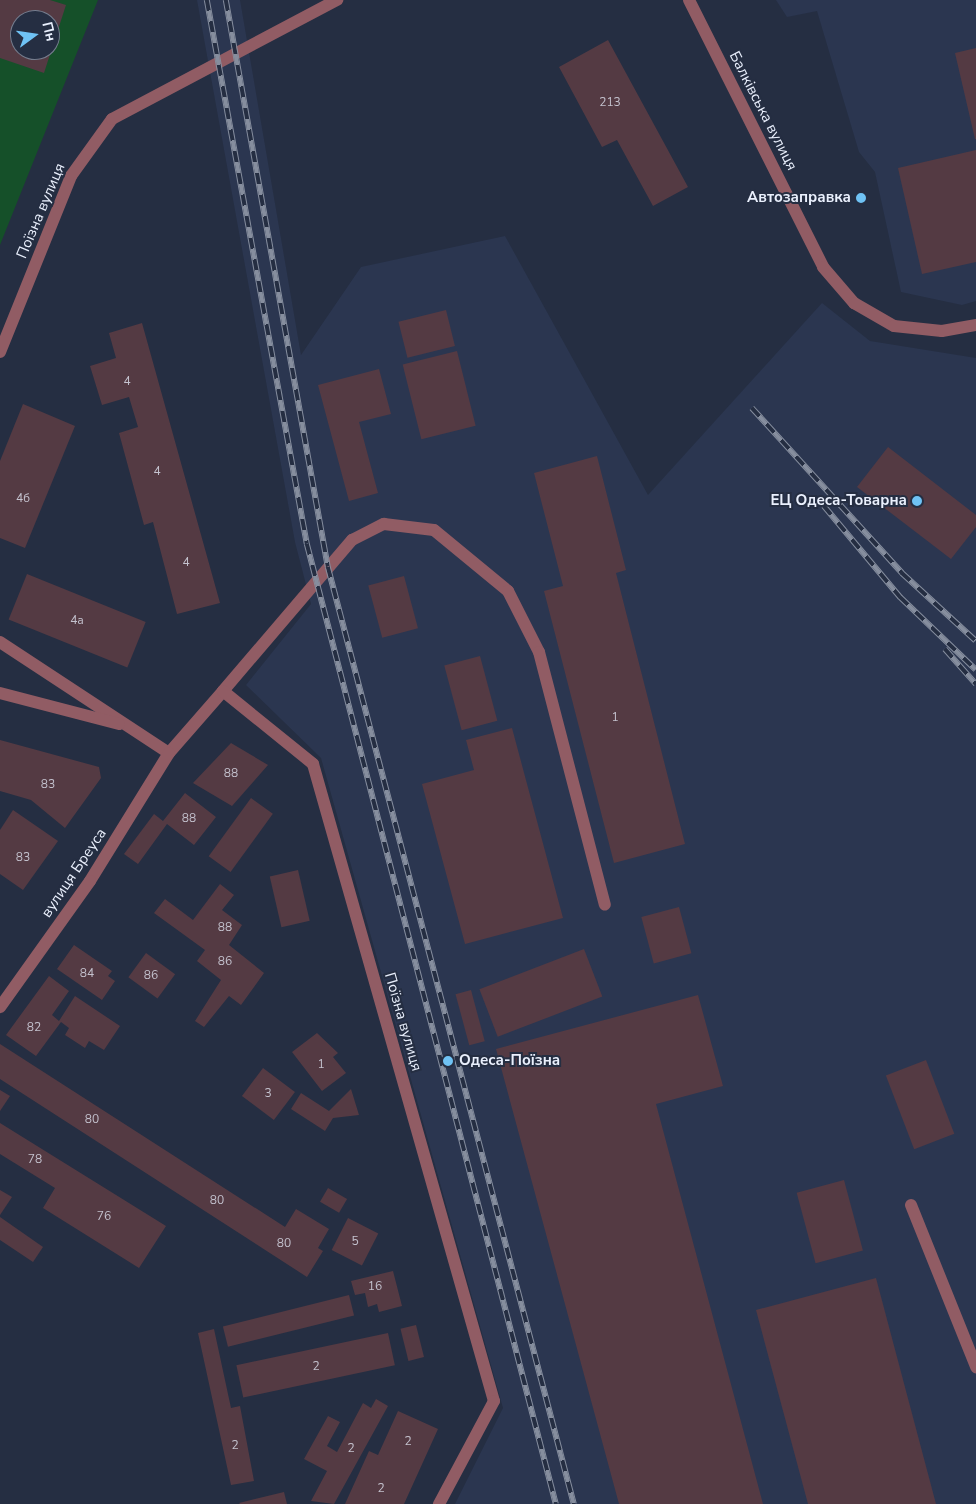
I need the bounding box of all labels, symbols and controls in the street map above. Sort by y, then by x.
north arrow [10,10,60,60]
text: Пн [38,20,61,43]
street label: Балківська вулиця [725,48,801,174]
house number: 213 [599,96,621,110]
street label: Поїзна вулиця [13,161,69,261]
place label: Автозаправка [747,189,851,207]
marker: Автозаправка [855,192,867,204]
house number: 4 [123,375,131,389]
house number: 4 [153,465,161,479]
house number: 4б [16,492,30,506]
place label: ЕЦ Одеса-Товарна [770,492,907,510]
marker: ЕЦ Одеса-Товарна [911,495,923,507]
house number: 4 [182,556,190,570]
house number: 4а [70,614,84,628]
house number: 1 [611,711,619,725]
house number: 88 [224,767,238,781]
house number: 83 [41,778,55,792]
house number: 88 [182,812,196,826]
street label: вулиця Бреуса [38,825,110,921]
house number: 83 [16,851,30,865]
house number: 88 [218,921,232,935]
house number: 86 [218,955,232,969]
house number: 84 [80,967,94,981]
house number: 86 [144,969,158,983]
street label: Поїзна вулиця [380,971,426,1073]
house number: 82 [27,1021,41,1035]
place label: Одеса-Поїзна [459,1052,560,1070]
marker: Одеса-Поїзна [441,1054,455,1068]
house number: 1 [317,1058,325,1072]
house number: 3 [264,1087,272,1101]
house number: 80 [85,1113,99,1127]
house number: 78 [28,1153,42,1167]
house number: 80 [210,1194,224,1208]
house number: 76 [97,1210,111,1224]
house number: 5 [351,1235,359,1249]
house number: 80 [277,1237,291,1251]
house number: 16 [368,1280,382,1294]
house number: 2 [312,1360,320,1374]
house number: 2 [404,1435,412,1449]
house number: 2 [231,1439,239,1453]
house number: 2 [347,1442,355,1456]
house number: 2 [377,1482,385,1496]

